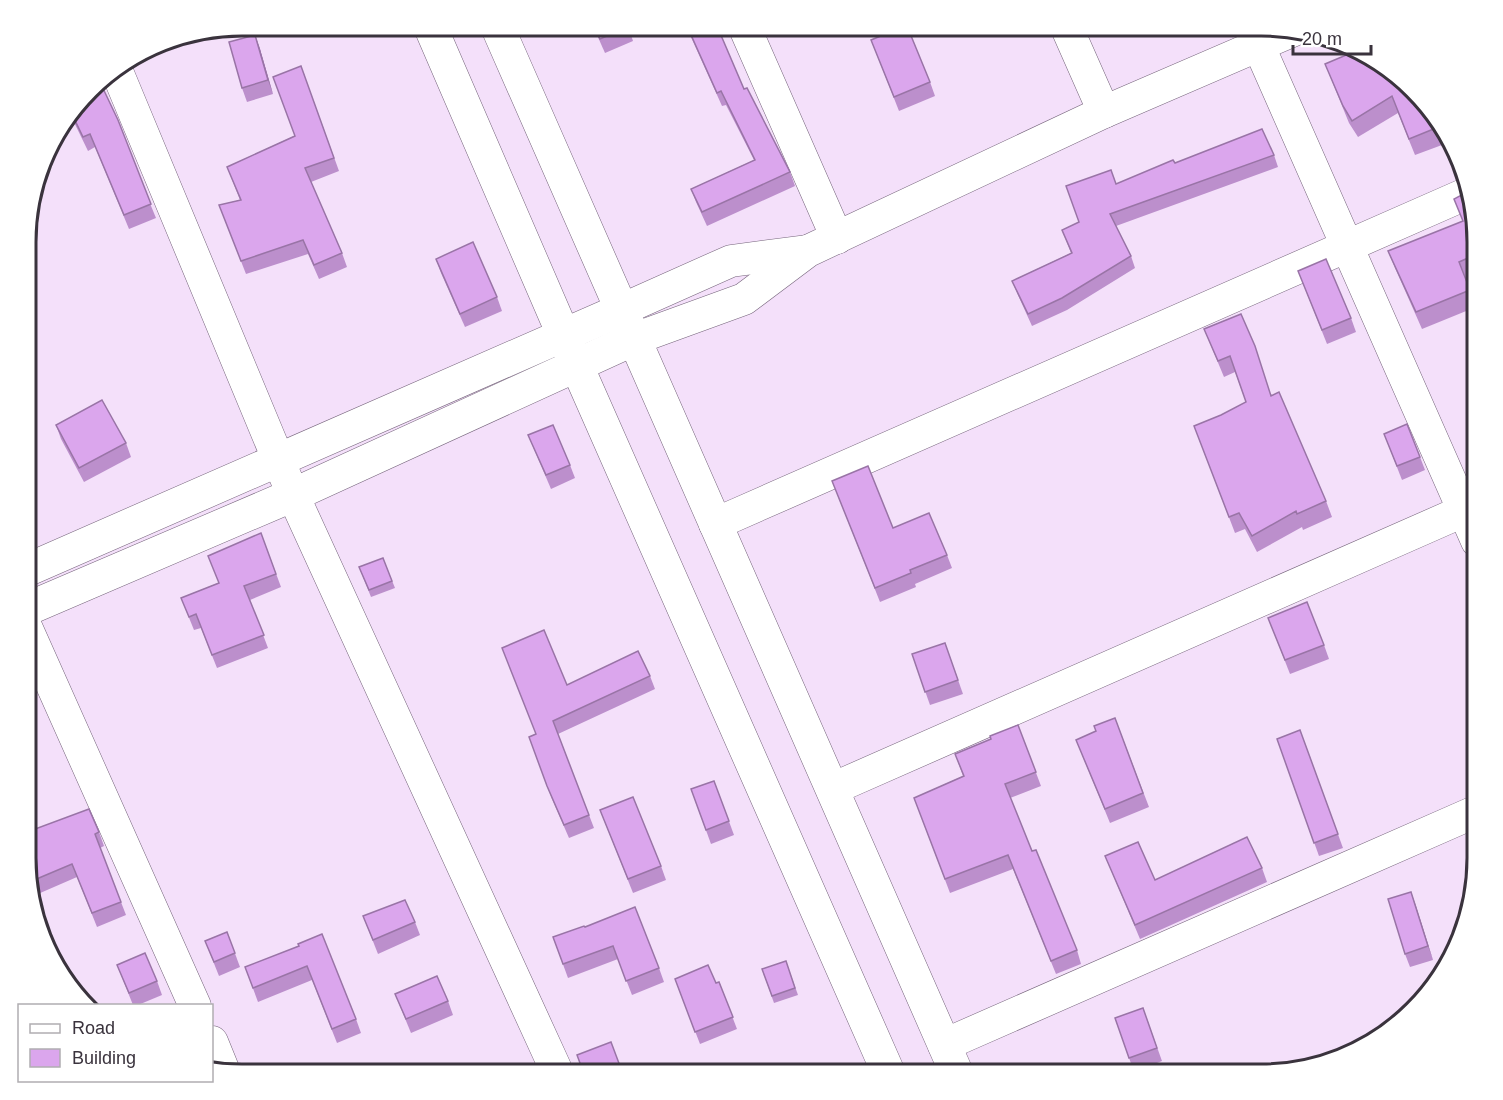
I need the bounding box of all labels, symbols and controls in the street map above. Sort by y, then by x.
scale bar [1293,18,1371,56]
text: 20 m [1302,29,1342,49]
legend [18,1004,213,1082]
text: Road [72,1018,115,1038]
text: Building [72,1048,136,1068]

